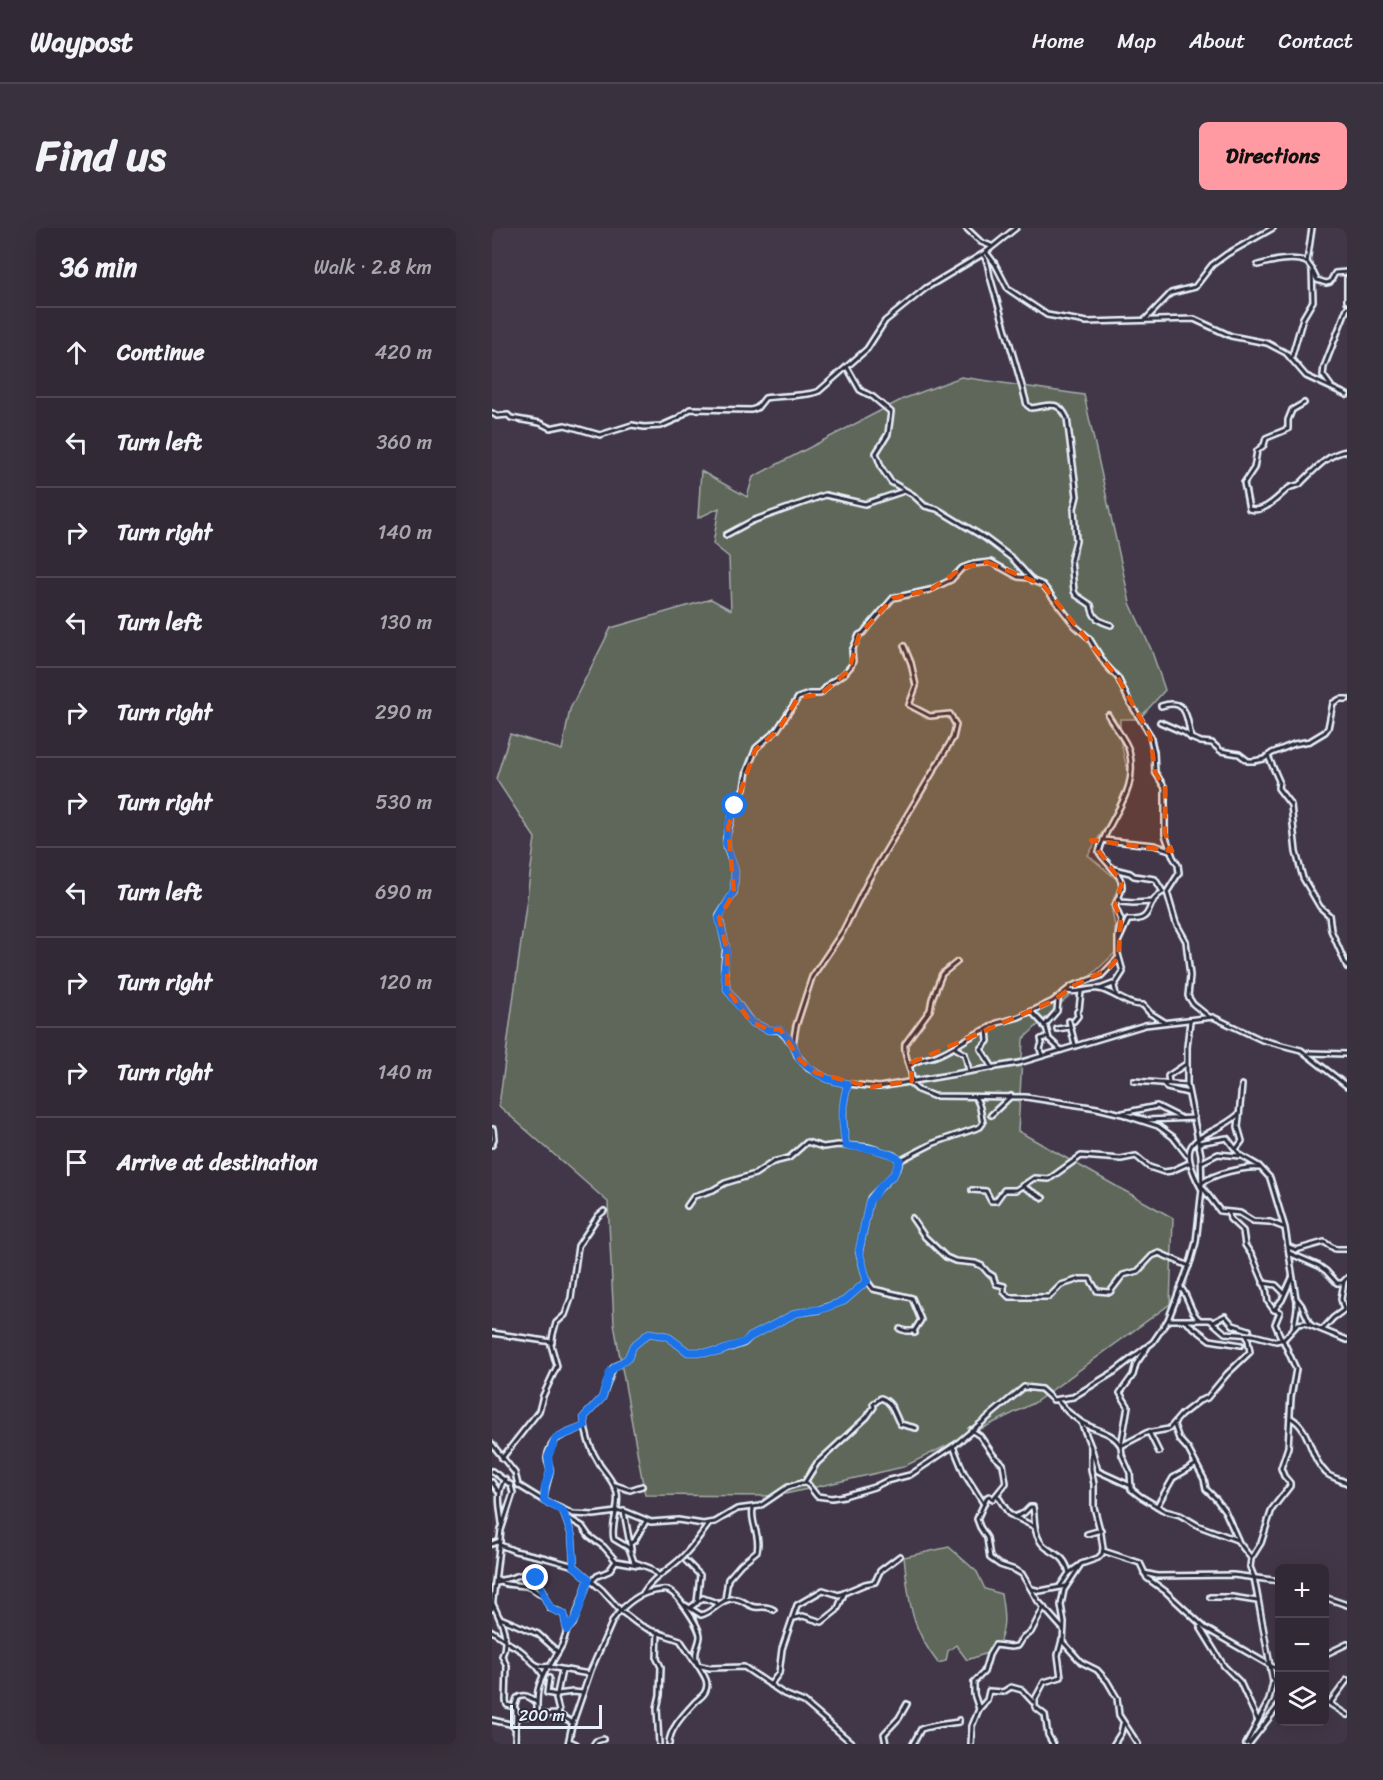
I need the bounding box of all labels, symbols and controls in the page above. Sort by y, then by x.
text: Waypost [30,17,133,66]
text: Home [1032,22,1084,60]
text: Map [1117,22,1156,60]
text: About [1189,22,1246,60]
text: Contact [1279,22,1353,60]
text: Find us [36,119,166,193]
button: Directions [1199,122,1347,190]
text: 36 min [60,244,137,290]
text: Walk · 2.8 km [314,250,432,285]
text: Continue [117,333,205,372]
text: 420 m [375,335,432,370]
icon: ahead [60,336,93,369]
text: Turn left [117,423,202,462]
text: 360 m [376,425,432,460]
icon: left [60,426,93,459]
text: Turn right [117,513,212,552]
text: 140 m [378,515,432,550]
icon: right [60,516,93,549]
text: Turn left [117,603,202,642]
text: 130 m [379,605,432,640]
icon: left [60,606,93,639]
text: Turn right [117,693,212,732]
text: 290 m [375,695,432,730]
icon: right [60,696,93,729]
text: Turn right [117,783,212,822]
text: 530 m [376,785,432,820]
icon: right [60,786,93,819]
route start [721,792,747,818]
text: Turn left [117,873,202,912]
text: 690 m [375,875,432,910]
icon: left [60,876,93,909]
text: Turn right [117,963,212,1002]
text: 120 m [379,965,432,1000]
icon: right [60,966,93,999]
text: Turn right [117,1053,212,1092]
text: 140 m [378,1055,432,1090]
icon: right [60,1056,93,1089]
text: Arrive at destination [117,1143,318,1182]
icon: arrive [60,1146,93,1179]
route end [522,1564,548,1590]
map controls [1275,1564,1329,1726]
button: + [1275,1564,1329,1618]
button: − [1275,1618,1329,1672]
button: layers [1275,1672,1329,1726]
text: 200 m [519,1701,565,1730]
scale bar [510,1702,602,1730]

